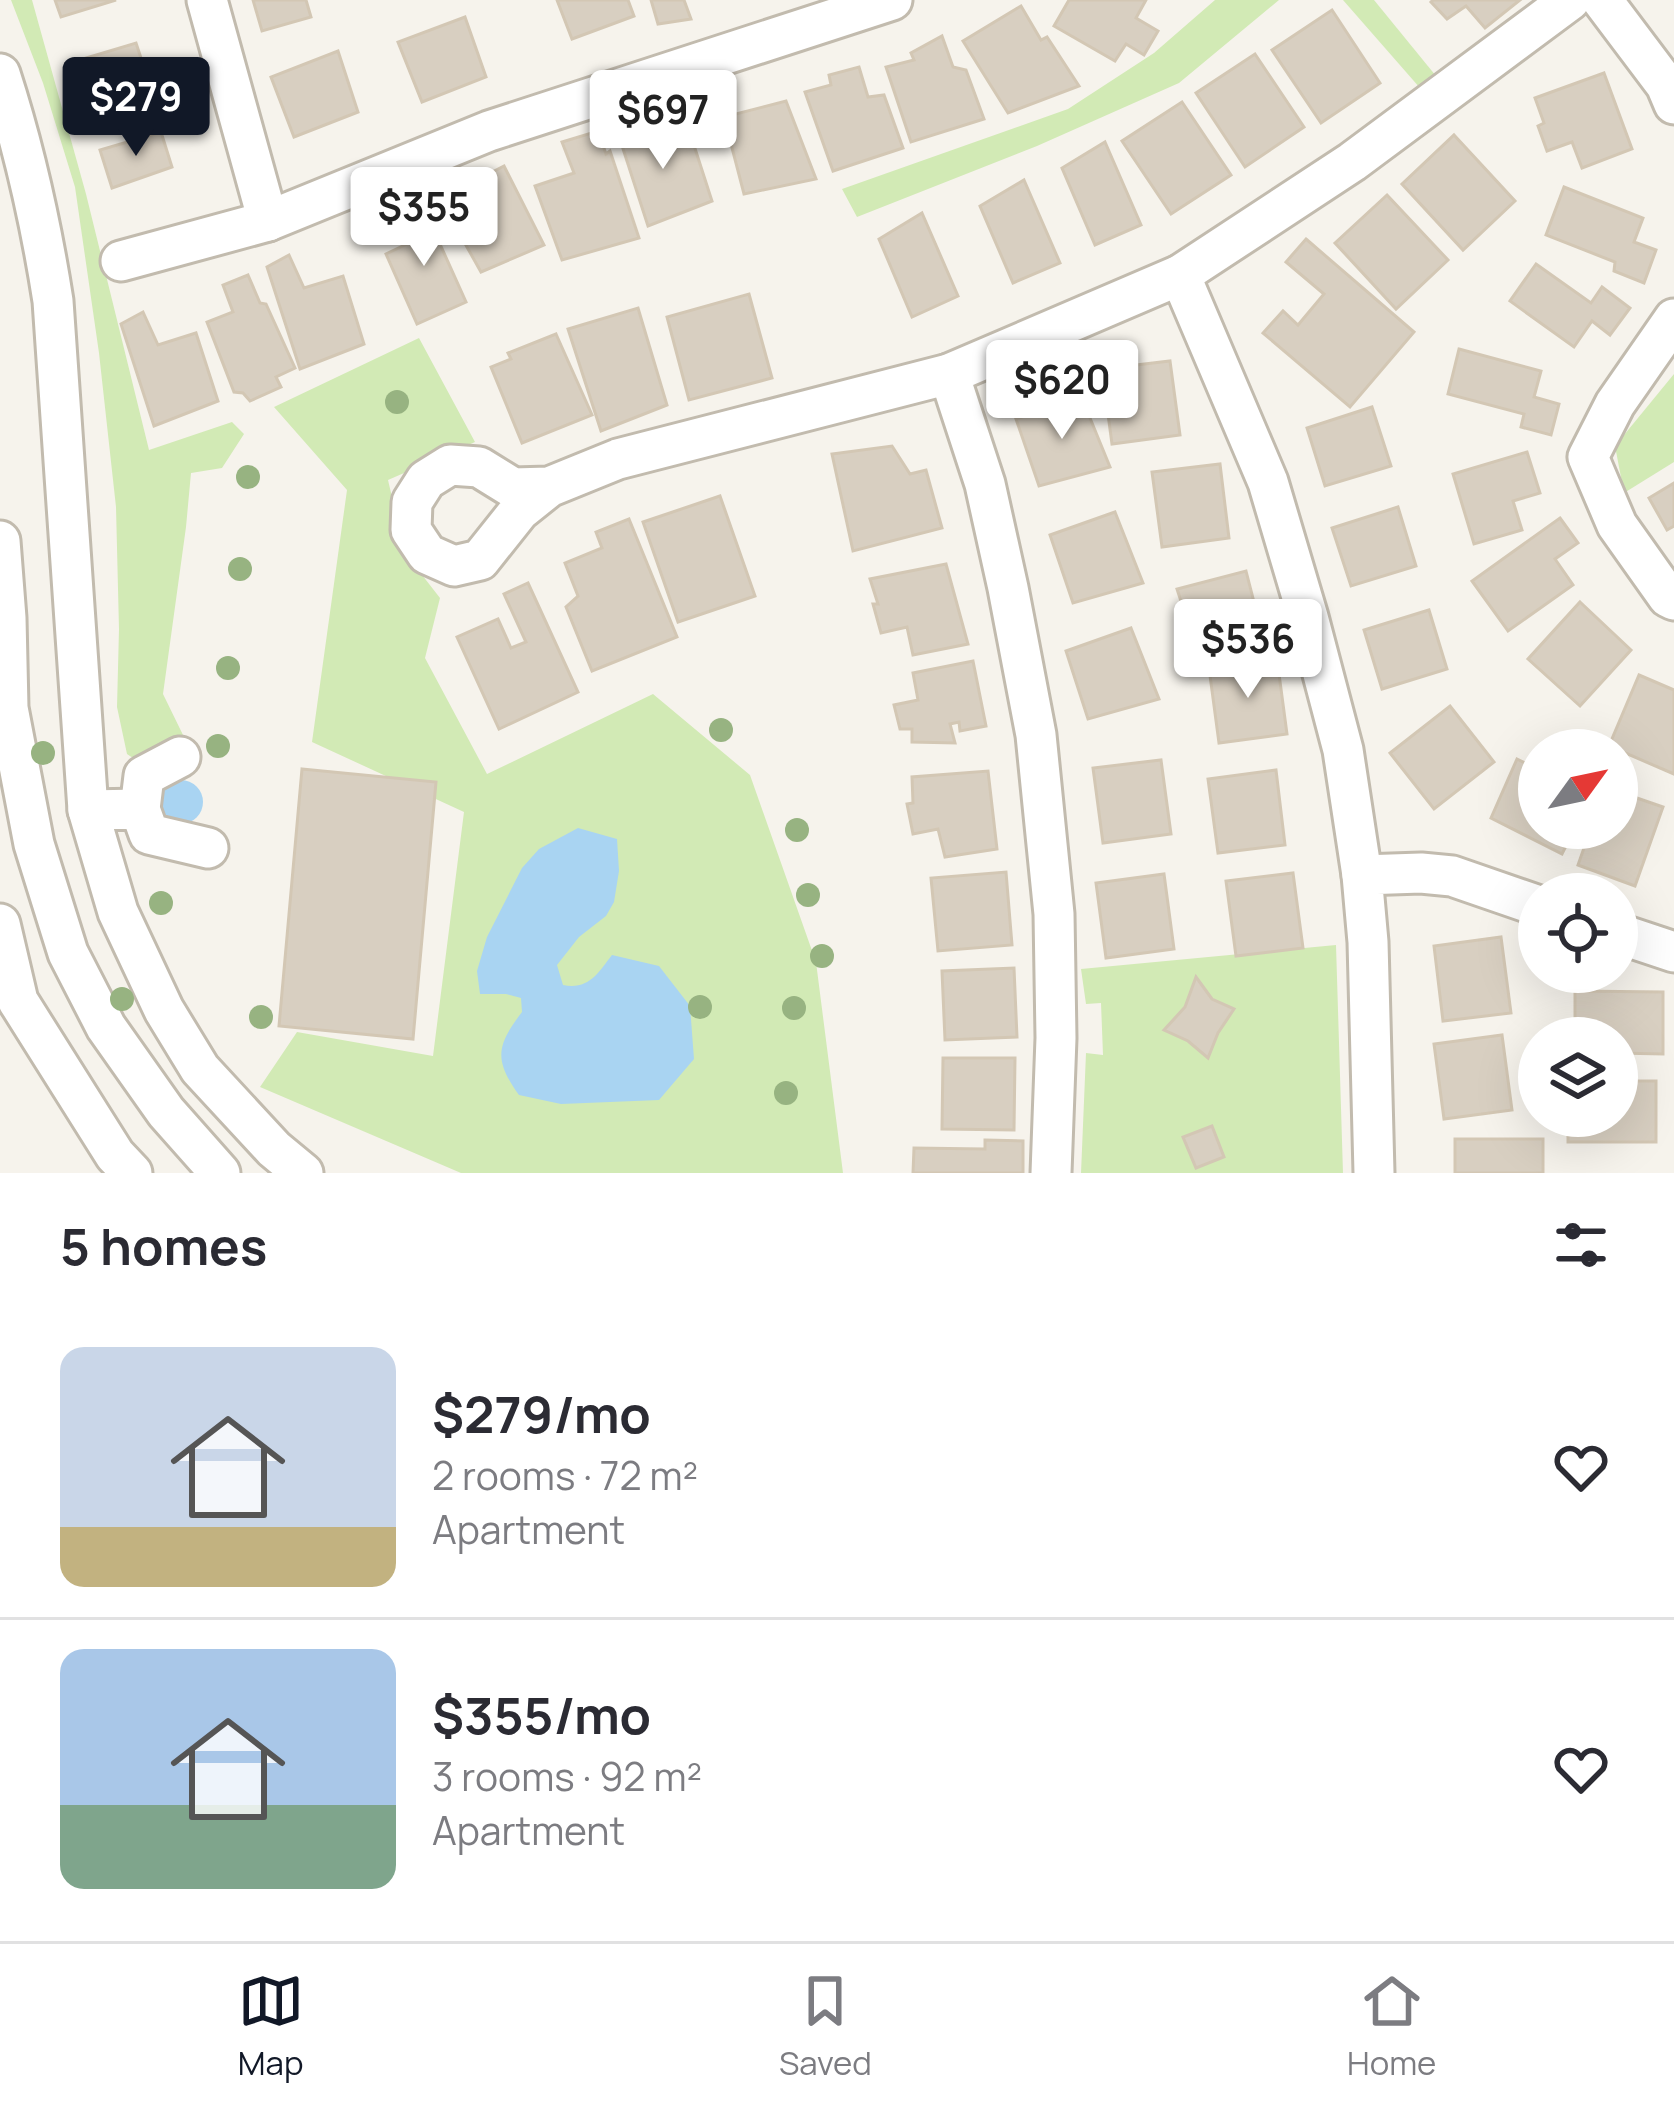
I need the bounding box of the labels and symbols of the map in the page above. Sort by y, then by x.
pin: $279 [65,57,207,159]
pin: $697 [592,70,734,172]
pin: $355 [353,167,495,269]
pin: $620 [991,340,1133,442]
pin: $536 [1177,599,1319,701]
north arrow [1518,729,1638,849]

